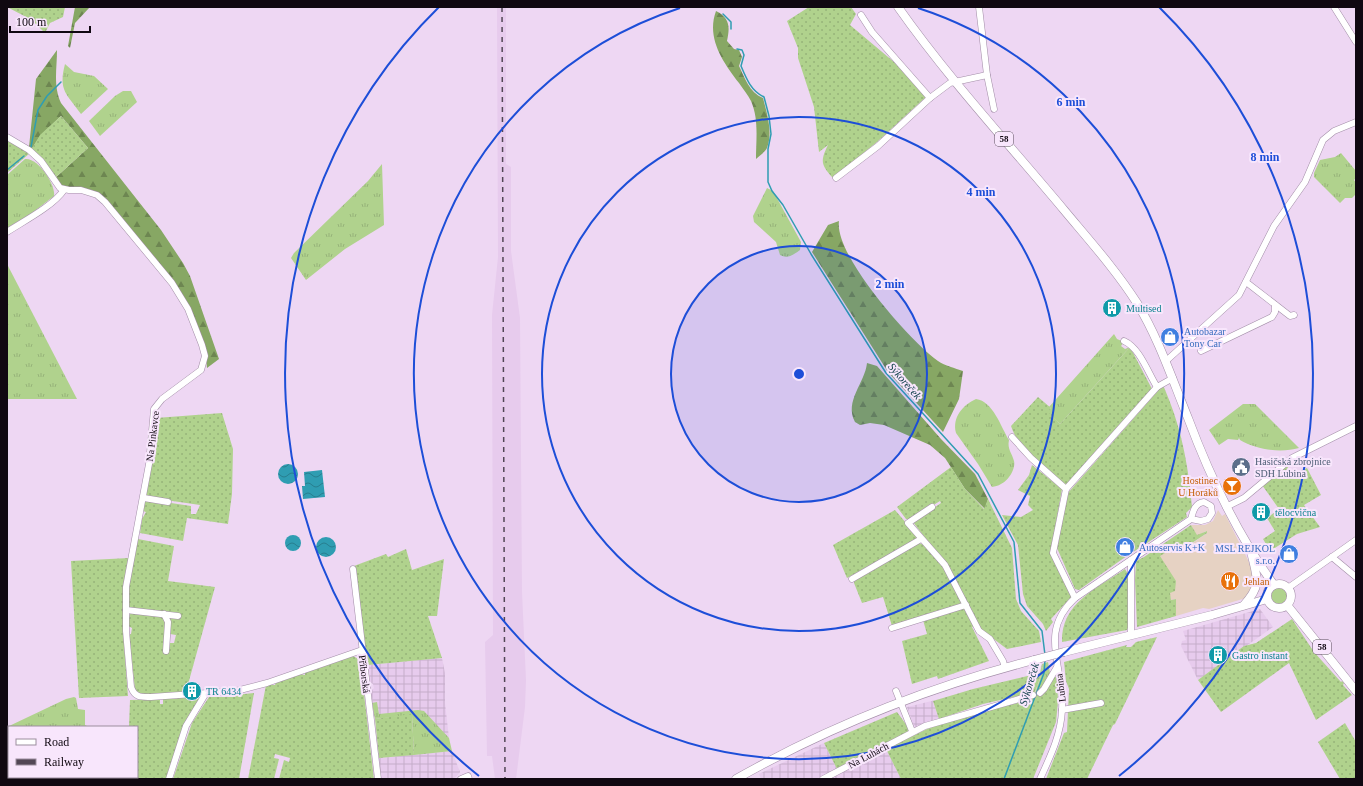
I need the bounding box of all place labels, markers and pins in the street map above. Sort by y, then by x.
building icon: Multised [1101,297,1123,319]
place label: Multised [1126,303,1162,314]
shop icon: Autobazar Tony Car [1159,326,1181,348]
place label: Autobazar Tony Car [1184,326,1226,349]
centre of rings [792,367,806,381]
public building icon: Hasičská zbrojnice SDH Lubina [1230,456,1252,478]
place label: Hasičská zbrojnice SDH Lubina [1255,456,1331,479]
place label: Hostinec U Horáků [1178,475,1219,498]
bar icon: Hostinec U Horáků [1221,475,1243,497]
building icon: tělocvična [1250,501,1272,523]
place label: tělocvična [1275,507,1317,518]
shop icon: Autoservis K+K [1114,536,1136,558]
place label: Autoservis K+K [1139,542,1206,553]
place label: MSL REJKOL s.r.o. [1215,543,1275,566]
shop icon: MSL REJKOL s.r.o. [1278,543,1300,565]
restaurant icon: Jehlan [1219,570,1241,592]
place label: Jehlan [1244,576,1270,587]
building icon: Gastro instant [1207,644,1229,666]
place label: Gastro instant [1232,650,1288,661]
building icon: TR 6434 [181,680,203,702]
place label: TR 6434 [206,686,241,697]

